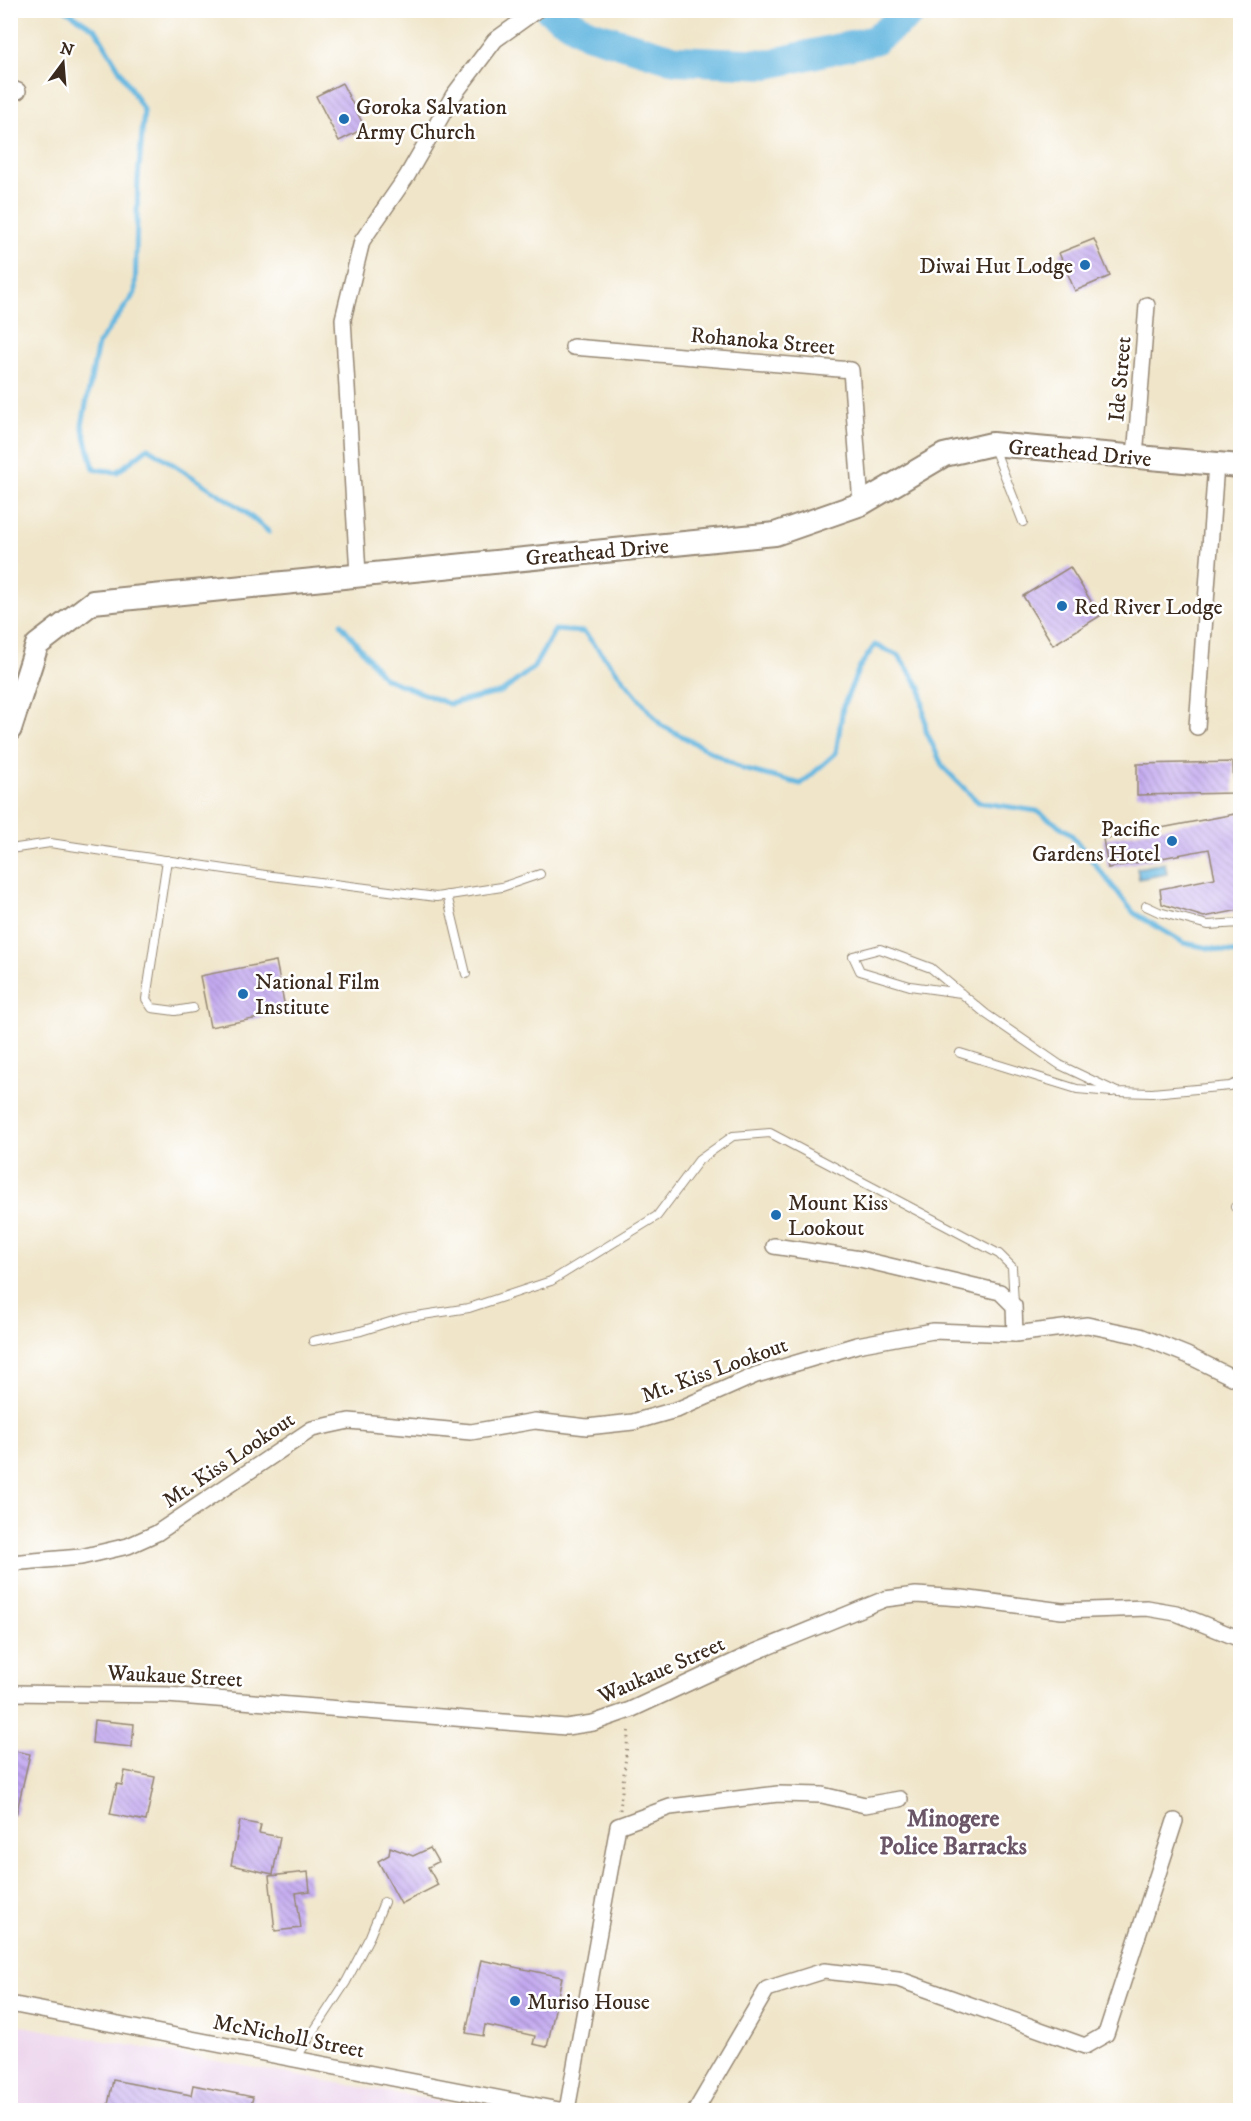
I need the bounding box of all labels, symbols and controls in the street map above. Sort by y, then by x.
north arrow [33,33,93,93]
text: N [58,38,76,61]
place label: Goroka Salvation Army Church [356,94,508,146]
marker: Goroka Salvation Army Church [337,112,351,126]
place label: Diwai Hut Lodge [919,253,1073,280]
marker: Diwai Hut Lodge [1078,258,1092,272]
street label: Rohanoka Street [689,322,836,361]
street label: Ide Street [1103,335,1138,423]
street label: Greathead Drive [1007,434,1153,473]
street label: Greathead Drive [524,533,670,572]
place label: Red River Lodge [1074,594,1223,621]
marker: Red River Lodge [1055,599,1069,613]
place label: Pacific Gardens Hotel [1032,816,1160,868]
marker: Pacific Gardens Hotel [1165,834,1179,848]
place label: National Film Institute [255,969,380,1021]
marker: National Film Institute [236,987,250,1001]
place label: Mount Kiss Lookout [788,1190,888,1242]
marker: Mount Kiss Lookout [769,1208,783,1222]
street label: Mt. Kiss Lookout [638,1331,791,1409]
street label: Mt. Kiss Lookout [158,1406,300,1514]
street label: Waukaue Street [593,1630,729,1711]
street label: Waukaue Street [106,1659,243,1694]
district label: Minogere Police Barracks [879,1804,1027,1862]
place label: Muriso House [527,1989,650,2016]
marker: Muriso House [508,1994,522,2008]
street label: McNicholl Street [211,2009,367,2064]

